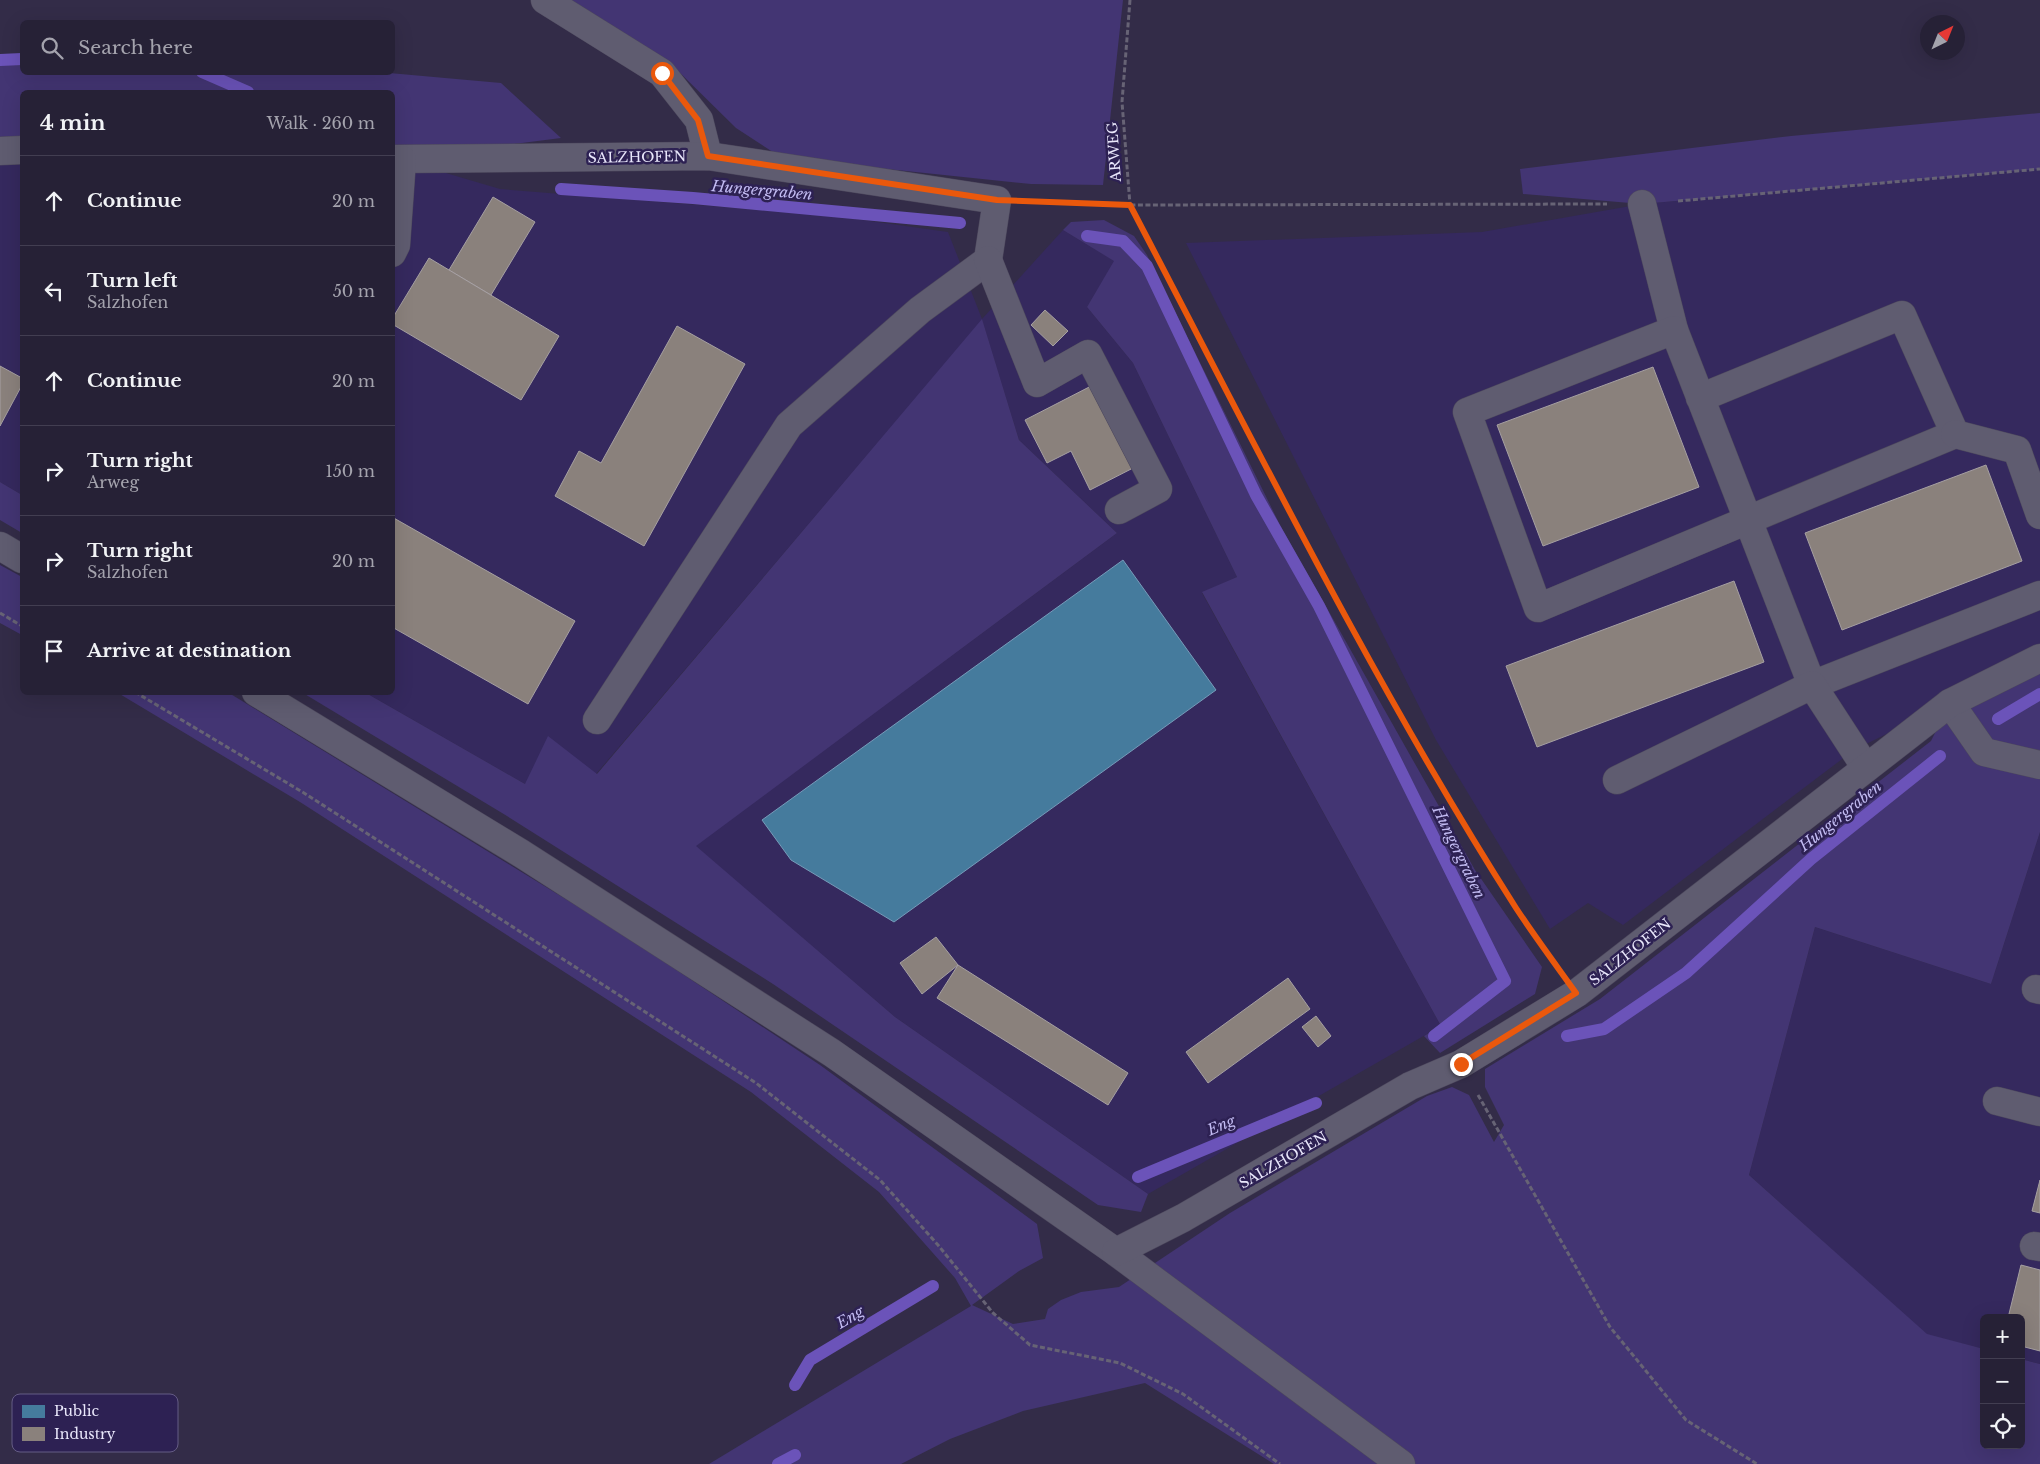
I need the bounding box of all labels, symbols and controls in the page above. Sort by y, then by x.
north arrow [1920,15,1965,60]
search box [20,20,395,75]
icon: search [38,34,66,62]
text: Search here [78,36,193,59]
route start [651,62,674,85]
text: 4 min [40,110,106,136]
text: Walk · 260 m [267,113,375,133]
street label: ARWEG [1103,121,1125,184]
street label: SALZHOFEN [588,147,687,167]
water label: Hungergraben [710,176,813,204]
icon: ahead [40,187,68,215]
text: Continue [87,189,182,212]
text: 20 m [332,191,375,211]
text: Turn left [87,269,178,292]
icon: left [40,277,68,305]
text: 50 m [333,281,375,301]
text: Salzhofen [87,292,168,312]
icon: ahead [40,367,68,395]
text: Continue [87,369,182,392]
text: 20 m [332,371,375,391]
text: Turn right [87,449,193,472]
icon: right [40,457,68,485]
text: 150 m [326,461,375,481]
text: Arweg [87,472,139,492]
text: Turn right [87,539,193,562]
icon: right [40,547,68,575]
text: 20 m [332,551,375,571]
text: Salzhofen [87,562,168,582]
icon: arrive [40,637,68,665]
text: Arrive at destination [87,639,291,662]
water label: Hungergraben [1794,777,1885,856]
water label: Hungergraben [1428,801,1490,902]
street label: SALZHOFEN [1586,914,1675,989]
route end [1450,1053,1473,1076]
water label: Eng [1203,1110,1239,1140]
street label: SALZHOFEN [1236,1127,1331,1192]
water label: Eng [832,1301,868,1333]
map controls [1980,1314,2025,1449]
button: + [1980,1314,2025,1359]
button: − [1980,1359,2025,1404]
legend [12,1394,178,1452]
text: Public [54,1402,99,1420]
button: locate [1980,1404,2025,1449]
text: Industry [54,1425,116,1443]

